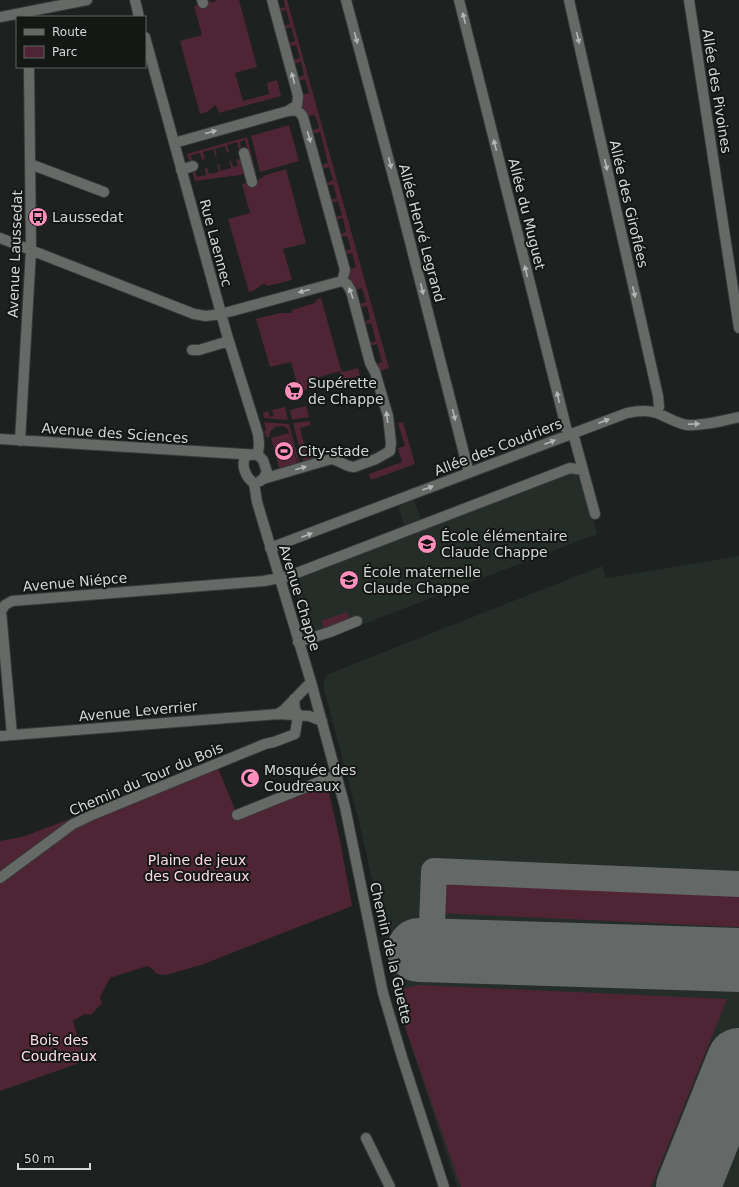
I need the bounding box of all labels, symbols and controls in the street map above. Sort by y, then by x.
one-way arrow [461,12,467,24]
legend [16,16,146,68]
text: Route [52,25,87,39]
street label: Allée des Pivoines [699,28,735,154]
one-way arrow [353,31,359,44]
one-way arrow [575,32,581,44]
text: Parc [52,45,77,59]
one-way arrow [290,72,296,84]
one-way arrow [206,129,218,135]
one-way arrow [306,131,312,143]
one-way arrow [492,138,498,150]
street label: Allée des Giroflées [607,139,651,269]
one-way arrow [387,157,393,169]
street label: Allée du Muguet [505,157,549,272]
one-way arrow [604,159,610,171]
street label: Allée Hervé Legrand [396,162,448,304]
street label: Avenue Laussedat [5,189,25,318]
street label: Rue Laennec [197,197,235,289]
bus stop icon: Laussedat [27,206,49,228]
place label: Laussedat [52,209,124,225]
one-way arrow [523,265,529,277]
one-way arrow [419,283,425,295]
one-way arrow [347,286,353,298]
one-way arrow [632,286,638,298]
one-way arrow [298,288,310,294]
place label: Supérette de Chappe [308,375,384,407]
supermarket icon: Supérette de Chappe [283,380,305,402]
one-way arrow [554,391,560,403]
one-way arrow [452,409,458,421]
one-way arrow [384,411,390,423]
street label: Allée des Coudriers [432,415,564,479]
one-way arrow [599,418,611,424]
street label: Avenue des Sciences [41,420,189,446]
one-way arrow [688,421,700,428]
one-way arrow [544,439,556,445]
sports icon: City-stade [273,440,295,462]
place label: City-stade [298,443,369,459]
one-way arrow [295,465,307,471]
one-way arrow [423,485,435,491]
place label: École élémentaire Claude Chappe [441,528,567,560]
one-way arrow [302,531,314,537]
school or university icon: École élémentaire Claude Chappe [416,533,438,555]
street label: Avenue Chappe [276,543,324,653]
place label: École maternelle Claude Chappe [363,564,481,596]
street label: Avenue Niépce [22,569,128,595]
school or university icon: École maternelle Claude Chappe [338,569,360,591]
street label: Avenue Leverrier [78,698,198,724]
street label: Chemin du Tour du Bois [67,739,225,819]
place label: Mosquée des Coudreaux [264,762,356,794]
mosque icon: Mosquée des Coudreaux [239,767,261,789]
park label: Plaine de jeux des Coudreaux [144,852,250,884]
street label: Chemin de la Guette [367,881,415,1025]
park label: Bois des Coudreaux [21,1032,97,1064]
scale bar [18,1145,90,1171]
text: 50 m [24,1152,55,1166]

